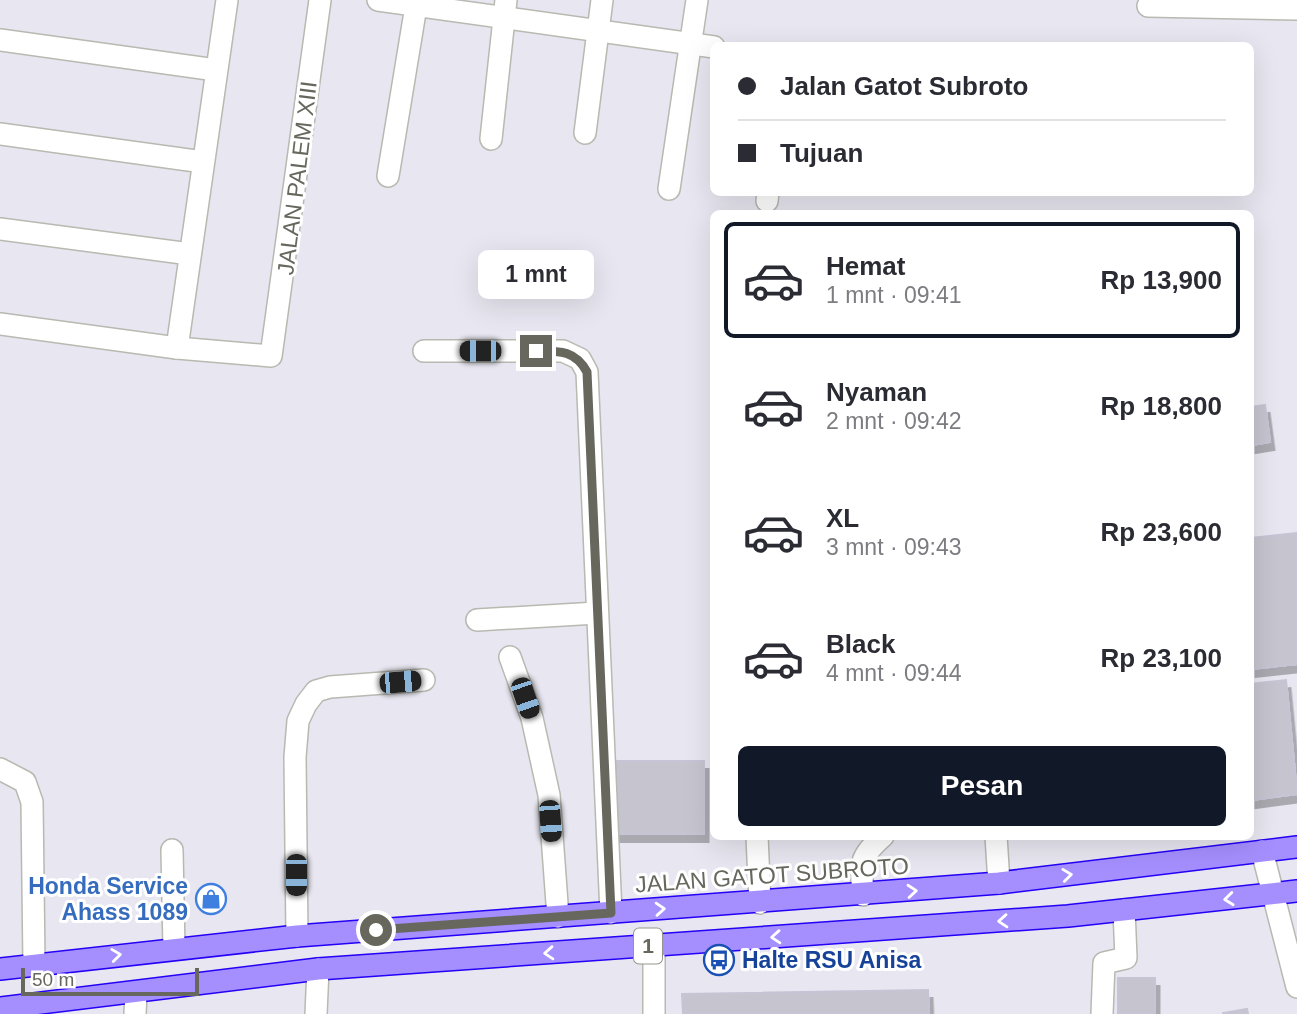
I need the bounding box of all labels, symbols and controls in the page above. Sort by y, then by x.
text: Jalan Gatot Subroto [780,71,1028,101]
street label: JALAN PALEM XIII [272,80,322,276]
text: Tujuan [780,138,863,168]
icon: car [742,249,805,312]
callout: 1 mnt [478,250,594,298]
text: Hemat [826,251,905,281]
text: 1 mnt [505,261,567,287]
text: Rp 13,900 [1101,265,1222,295]
text: 1 mnt · 09:41 [826,282,962,308]
route end [520,335,552,367]
car [460,341,502,362]
icon: car [742,375,805,438]
text: Nyaman [826,377,927,407]
text: Rp 18,800 [1101,391,1222,421]
text: 2 mnt · 09:42 [826,408,962,434]
icon: car [742,501,805,564]
text: XL [826,503,859,533]
text: Rp 23,600 [1101,517,1222,547]
text: 3 mnt · 09:43 [826,534,962,560]
icon: car [742,627,805,690]
text: Black [826,629,895,659]
text: Rp 23,100 [1101,643,1222,673]
text: 4 mnt · 09:44 [826,660,962,686]
car [379,670,422,694]
car [509,675,542,721]
button: Pesan [738,746,1226,826]
car [539,799,562,843]
street label: JALAN GATOT SUBROTO [634,852,910,898]
car [286,854,307,896]
one-way arrow [1061,867,1073,882]
place label: Honda Service Ahass 1089 [28,873,188,925]
shop icon: Honda Service Ahass 1089 [194,882,228,916]
one-way arrow [906,884,917,899]
one-way arrow [1223,891,1234,906]
one-way arrow [655,902,666,917]
one-way arrow [997,913,1008,928]
route start [360,914,392,946]
road number: 1 [634,928,662,964]
one-way arrow [770,929,781,944]
bus stop icon: Halte RSU Anisa [702,943,736,977]
one-way arrow [543,945,554,960]
place label: Halte RSU Anisa [742,947,922,973]
one-way arrow [111,948,122,963]
scale bar [21,965,200,997]
text: 50 m [32,969,74,990]

